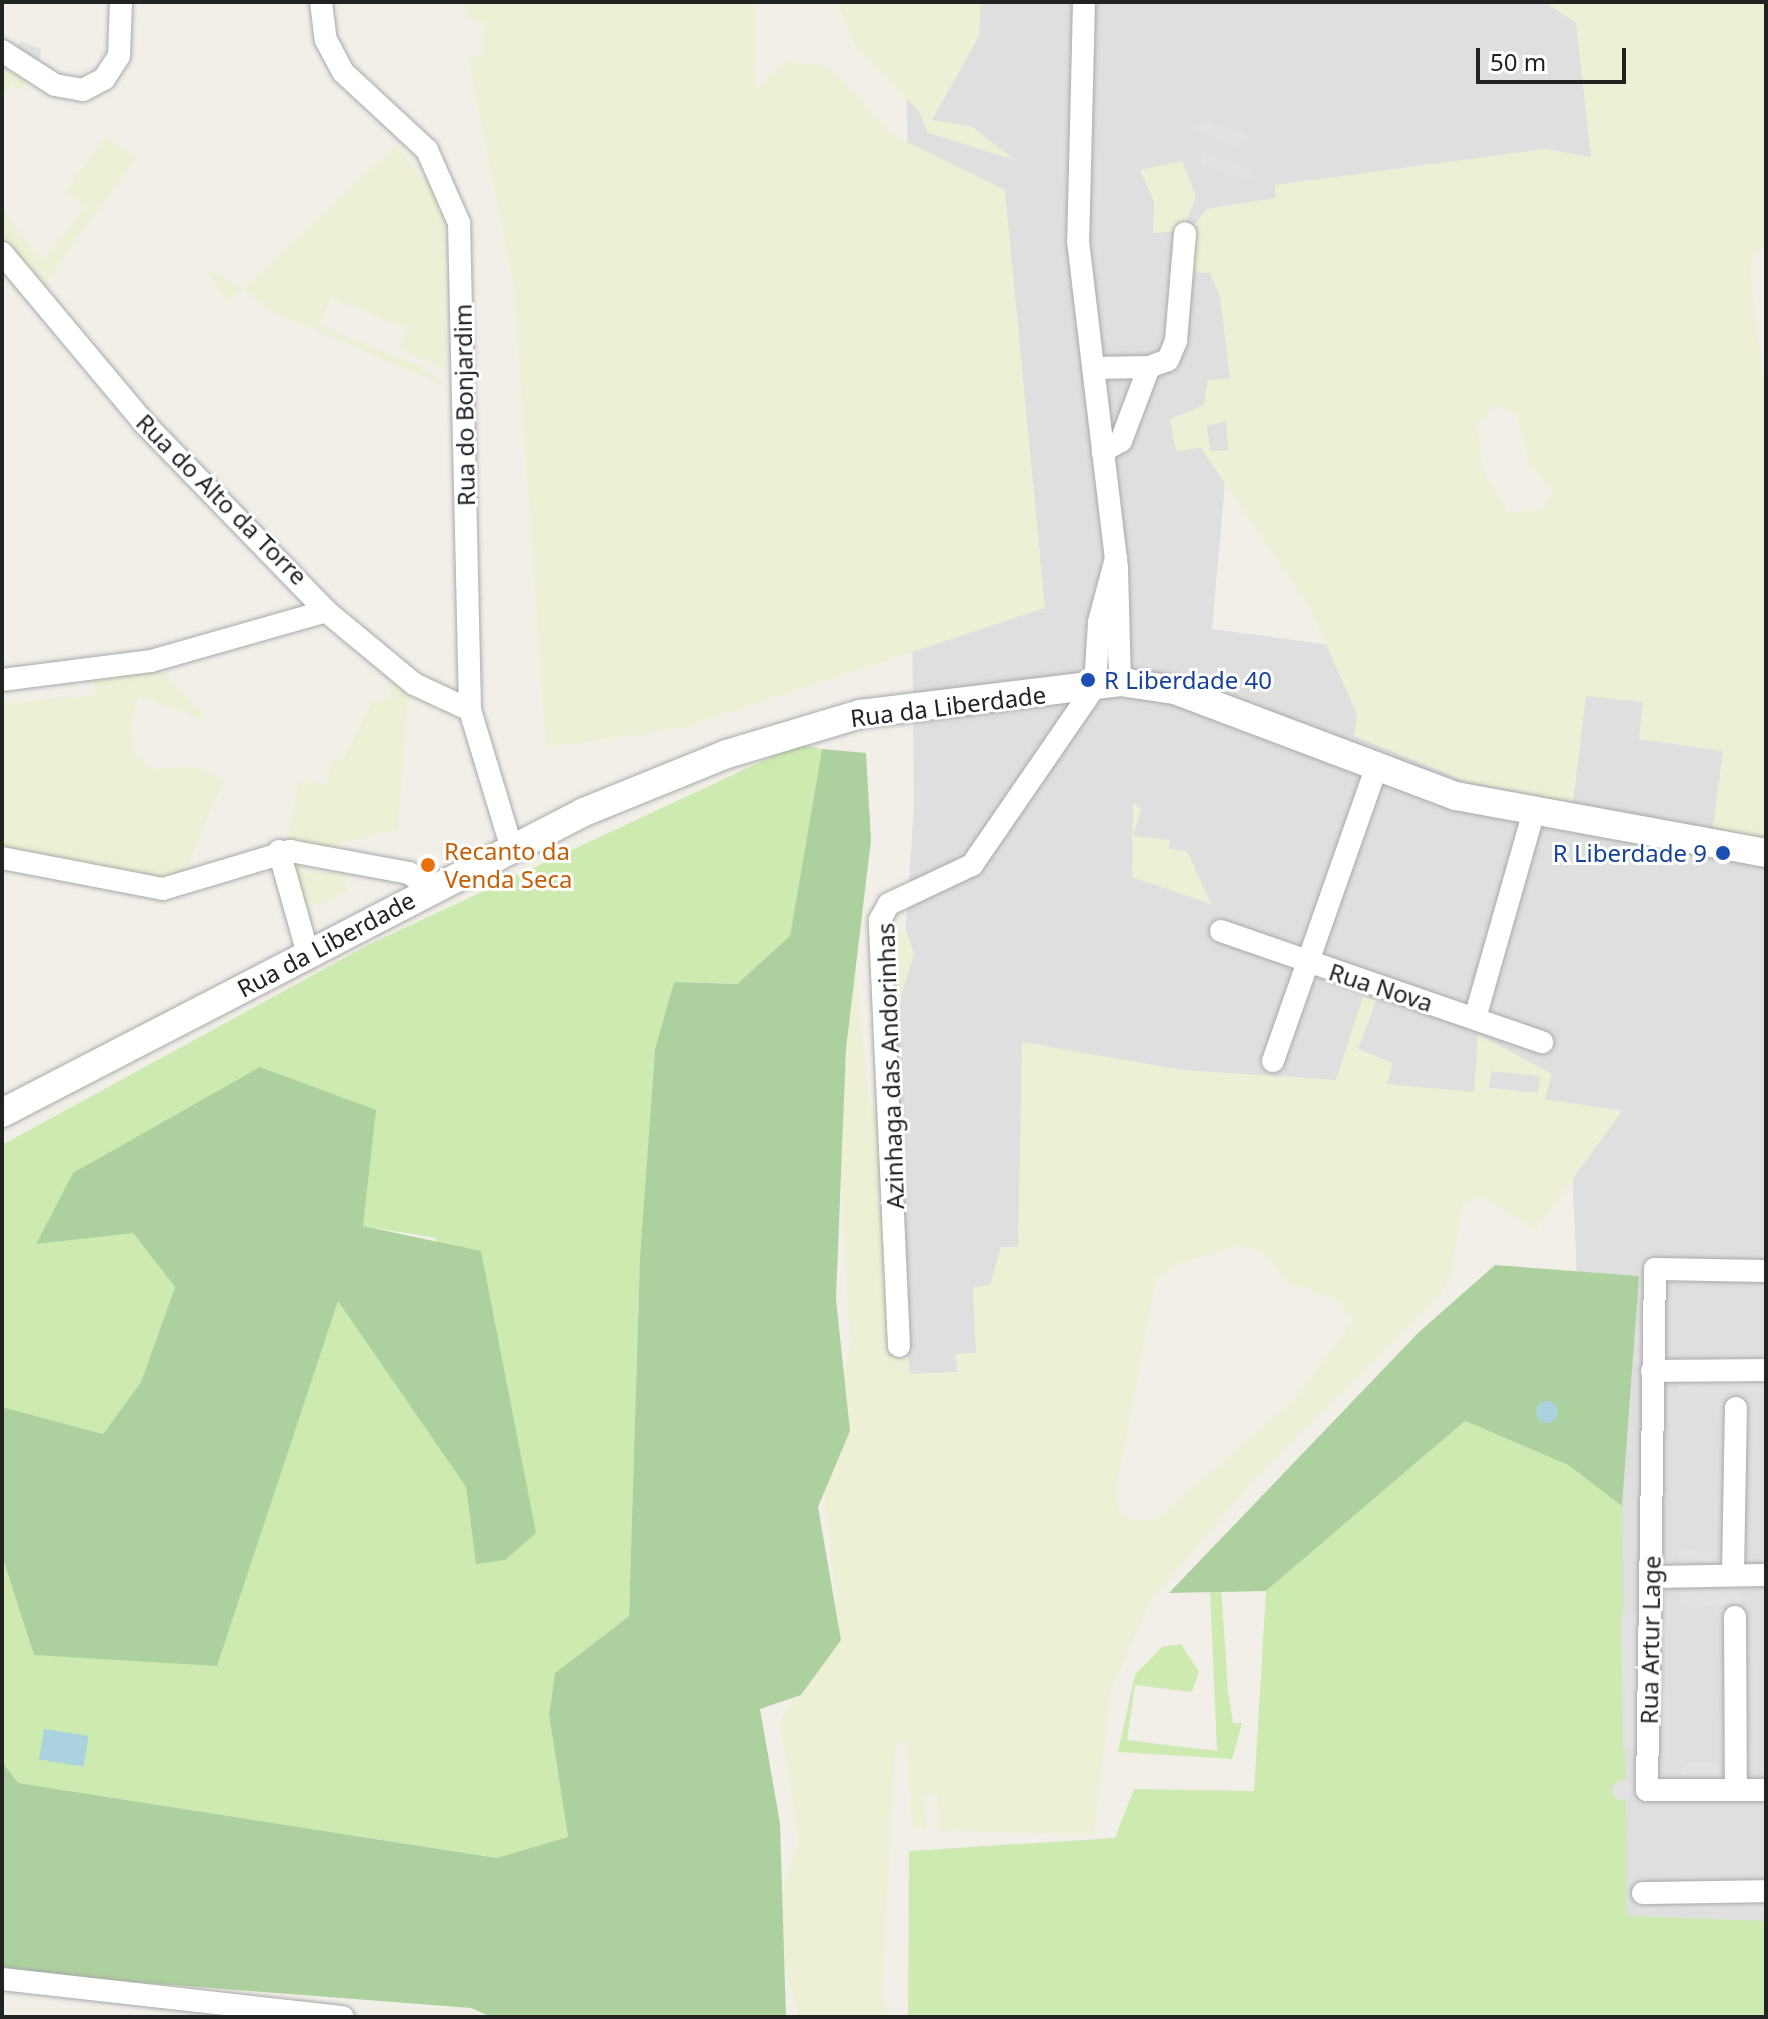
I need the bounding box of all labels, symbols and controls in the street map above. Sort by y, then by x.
scale bar [1480,32,1630,82]
text: 50 m [1490,45,1546,78]
street label: Rua do Bonjardim [448,304,480,506]
street label: Rua do Alto da Torre [131,408,313,590]
place label: R Liberdade 40 [1104,666,1272,694]
marker: R Liberdade 40 [1079,671,1097,689]
street label: Rua da Liberdade [849,680,1047,732]
place label: Recanto da Venda Seca [444,837,572,893]
place label: R Liberdade 9 [1553,839,1707,867]
marker: R Liberdade 9 [1714,844,1732,862]
marker: Recanto da Venda Seca [419,856,437,874]
street label: Rua da Liberdade [232,885,420,1003]
street label: Azinhaga das Andorinhas [871,922,909,1210]
street label: Rua Nova [1325,957,1437,1017]
street label: Rua Artur Lage [1634,1555,1666,1725]

